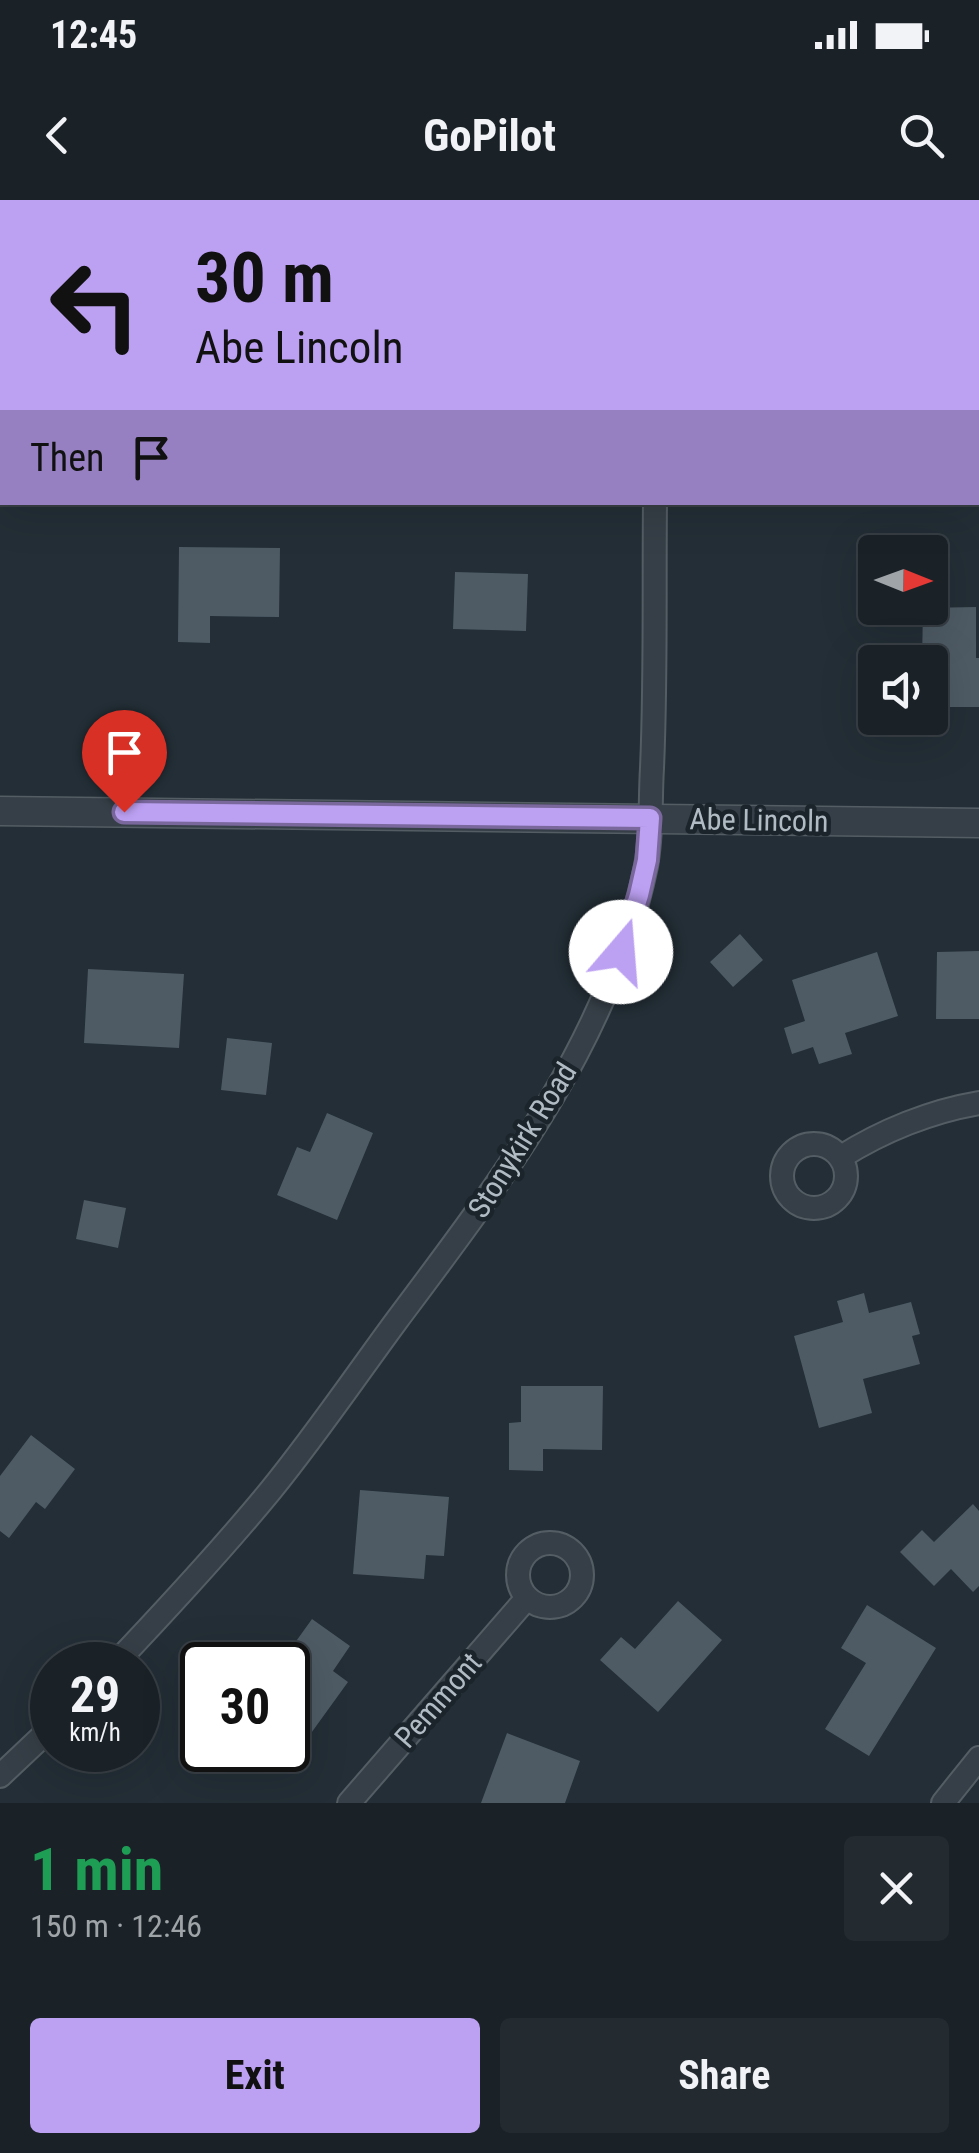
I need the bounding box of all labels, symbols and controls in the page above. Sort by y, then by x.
text: 12:45 [50,13,137,57]
icon: back [30,108,85,163]
icon: search [894,108,949,163]
text: GoPilot [423,109,556,162]
text: 30 m [195,237,334,319]
icon: left [30,240,160,370]
text: Abe Lincoln [195,321,404,374]
icon: arrive [124,430,179,485]
text: Then [30,436,104,480]
north arrow [858,535,948,625]
map controls [858,535,948,735]
button: sound [858,645,948,735]
pin [82,710,167,813]
icon: arrive [97,725,152,780]
street label: Abe Lincoln [689,801,829,839]
position arrow [569,900,673,1004]
street label: Stonykirk Road [460,1056,584,1224]
speed limit sign: 30 [180,1642,310,1772]
street label: Pemmont [387,1645,489,1755]
text: 29 [70,1666,120,1724]
text: km/h [69,1718,121,1747]
text: 1 min [30,1834,163,1905]
button: close [844,1836,949,1941]
text: 150 m · 12:46 [30,1907,202,1945]
button: Exit [30,2018,480,2133]
button: Share [500,2018,949,2133]

